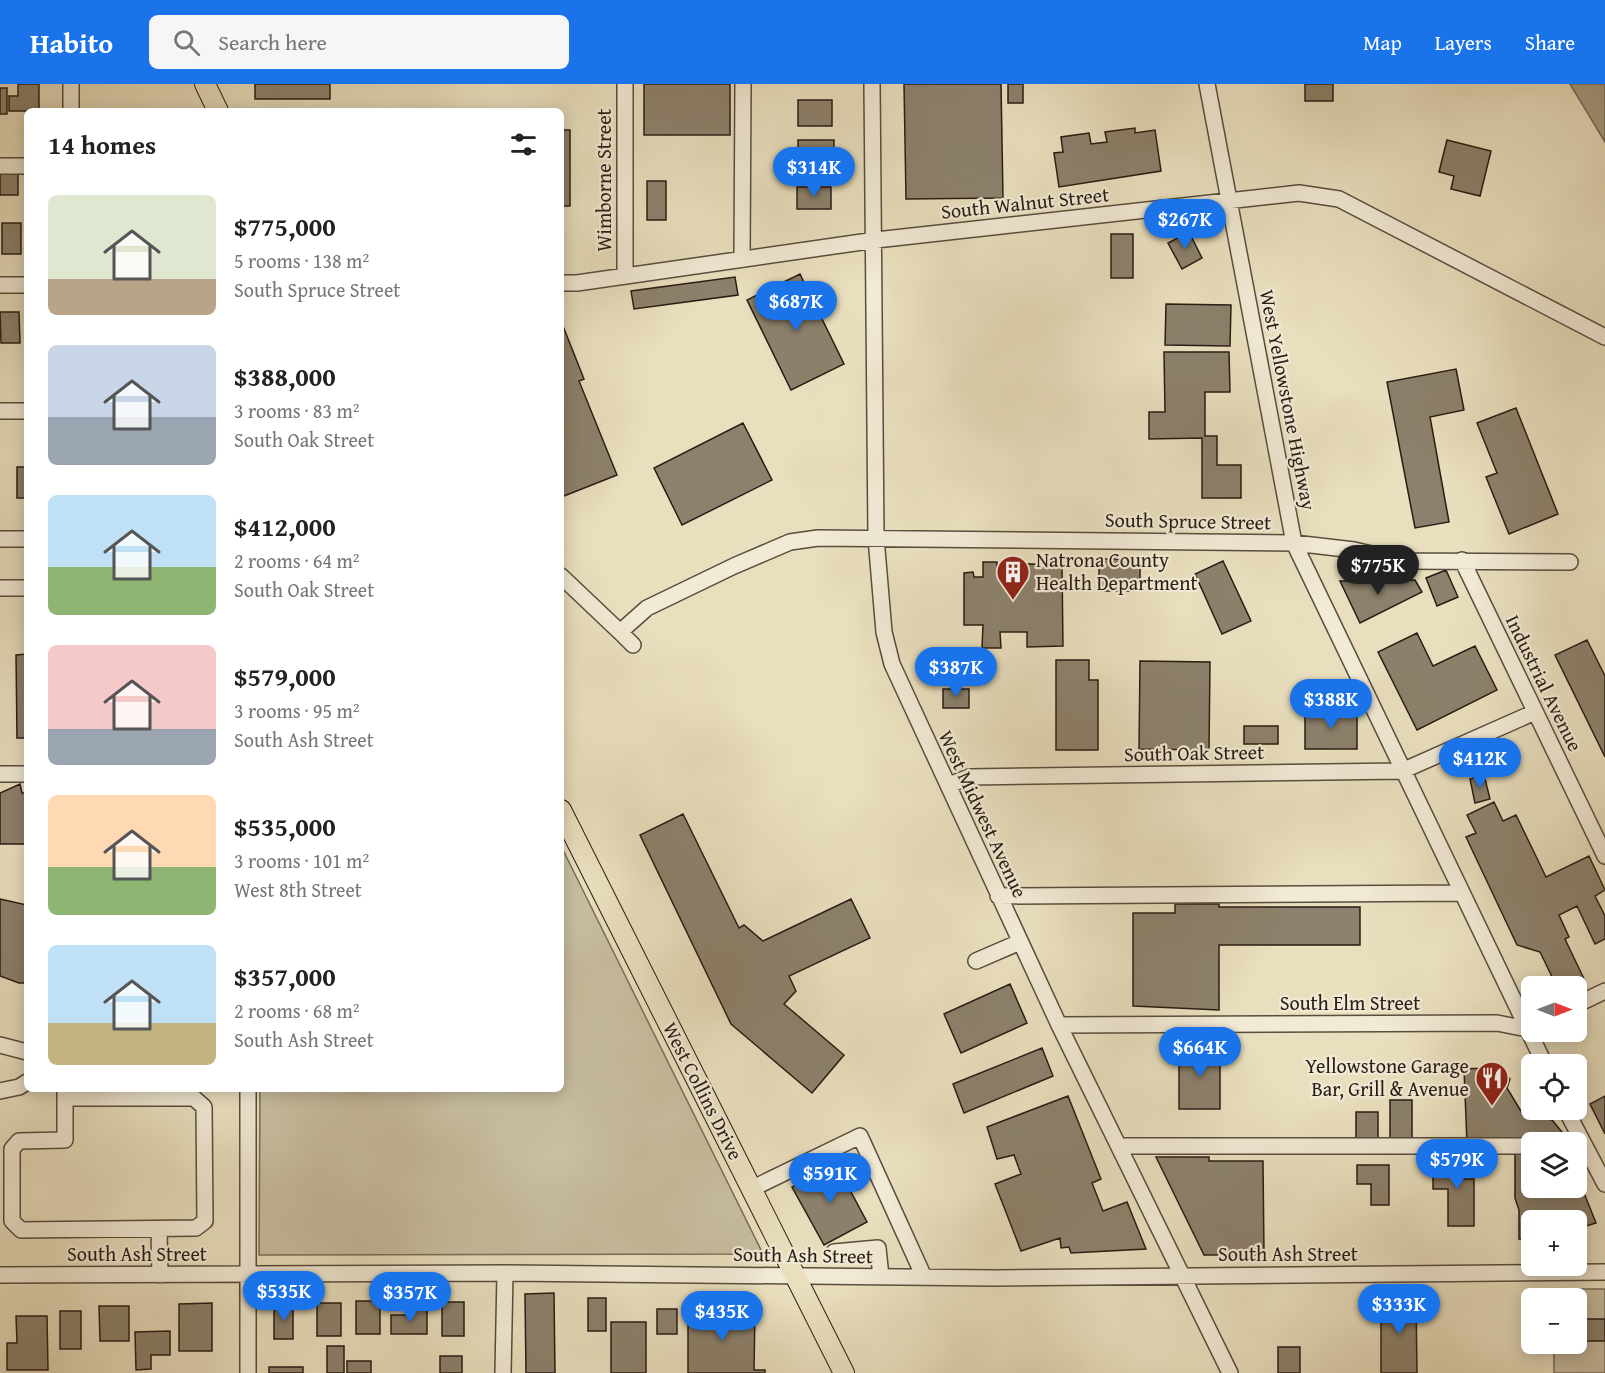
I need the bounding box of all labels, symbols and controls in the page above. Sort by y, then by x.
search box [149,15,569,69]
text: Habito [30,22,113,63]
icon: search [170,26,203,59]
text: Search here [218,26,327,58]
text: Map [1363,27,1402,58]
text: Layers [1435,27,1492,58]
text: Share [1525,27,1575,58]
street label: Wimborne Street [589,108,618,252]
text: 14 homes [48,125,156,164]
icon: filters [507,128,540,161]
pin: $314K [772,147,856,198]
text: $314K [787,152,841,181]
street label: South Walnut Street [939,179,1110,226]
pin: $267K [1143,199,1227,250]
text: $267K [1158,204,1212,233]
text: $775,000 [234,207,336,246]
icon: home [96,219,168,291]
text: 5 rooms · 138 m² [234,246,369,275]
text: South Spruce Street [234,275,400,304]
pin: $687K [754,281,838,332]
text: $687K [769,286,823,315]
street label: West Yellowstone Highway [1253,287,1324,513]
text: $388,000 [234,357,336,396]
icon: home [96,369,168,441]
text: 3 rooms · 83 m² [234,396,360,425]
text: South Oak Street [234,425,374,454]
street label: South Spruce Street [1105,505,1271,536]
text: $412,000 [234,507,336,546]
icon: home [96,519,168,591]
place label: Natrona County Health Department [1036,545,1198,597]
pin: $775K [1336,545,1420,596]
text: 2 rooms · 64 m² [234,546,360,575]
text: $775K [1351,550,1405,579]
building icon: Natrona County Health Department [995,554,1031,601]
text: South Oak Street [234,575,374,604]
street label: Industrial Avenue [1499,610,1590,756]
pin: $387K [914,647,998,698]
text: $387K [929,652,983,681]
text: $579,000 [234,657,336,696]
icon: home [96,669,168,741]
pin: $388K [1289,679,1373,730]
text: $388K [1304,684,1358,713]
text: 3 rooms · 95 m² [234,696,360,725]
text: South Ash Street [234,725,374,754]
street label: West Midwest Avenue [932,725,1035,902]
street label: South Oak Street [1124,737,1264,768]
pin: $412K [1438,738,1522,789]
text: $412K [1453,743,1507,772]
text: $535,000 [234,807,336,846]
icon: home [96,819,168,891]
text: 3 rooms · 101 m² [234,846,369,875]
text: West 8th Street [234,875,362,904]
text: $357,000 [234,957,336,996]
icon: home [96,969,168,1041]
north arrow [1521,976,1587,1042]
map controls [1521,976,1587,1354]
street label: South Elm Street [1280,988,1420,1017]
text: 2 rooms · 68 m² [234,996,360,1025]
street label: West Collins Drive [656,1017,751,1165]
text: South Ash Street [234,1025,374,1054]
pin: $664K [1158,1027,1242,1078]
text: $664K [1173,1032,1227,1061]
place label: Yellowstone Garage Bar, Grill & Avenue [1305,1051,1469,1103]
button: locate [1521,1054,1587,1120]
restaurant icon: Yellowstone Garage Bar, Grill & Avenue [1474,1060,1510,1107]
button: layers [1521,1132,1587,1198]
pin: $579K [1415,1139,1499,1190]
text: $579K [1430,1144,1484,1173]
pin: $591K [788,1153,872,1204]
text: $591K [803,1158,857,1187]
button: + [1521,1210,1587,1276]
street label: South Ash Street [67,1239,207,1268]
street label: South Ash Street [733,1239,873,1270]
street label: South Ash Street [1218,1239,1358,1268]
pin: $535K [242,1271,326,1322]
pin: $357K [368,1272,452,1323]
text: $535K [257,1276,311,1305]
text: $357K [383,1277,437,1306]
pin: $333K [1357,1284,1441,1335]
button: − [1521,1288,1587,1354]
text: $333K [1372,1289,1426,1318]
pin: $435K [680,1291,764,1342]
text: $435K [695,1296,749,1325]

